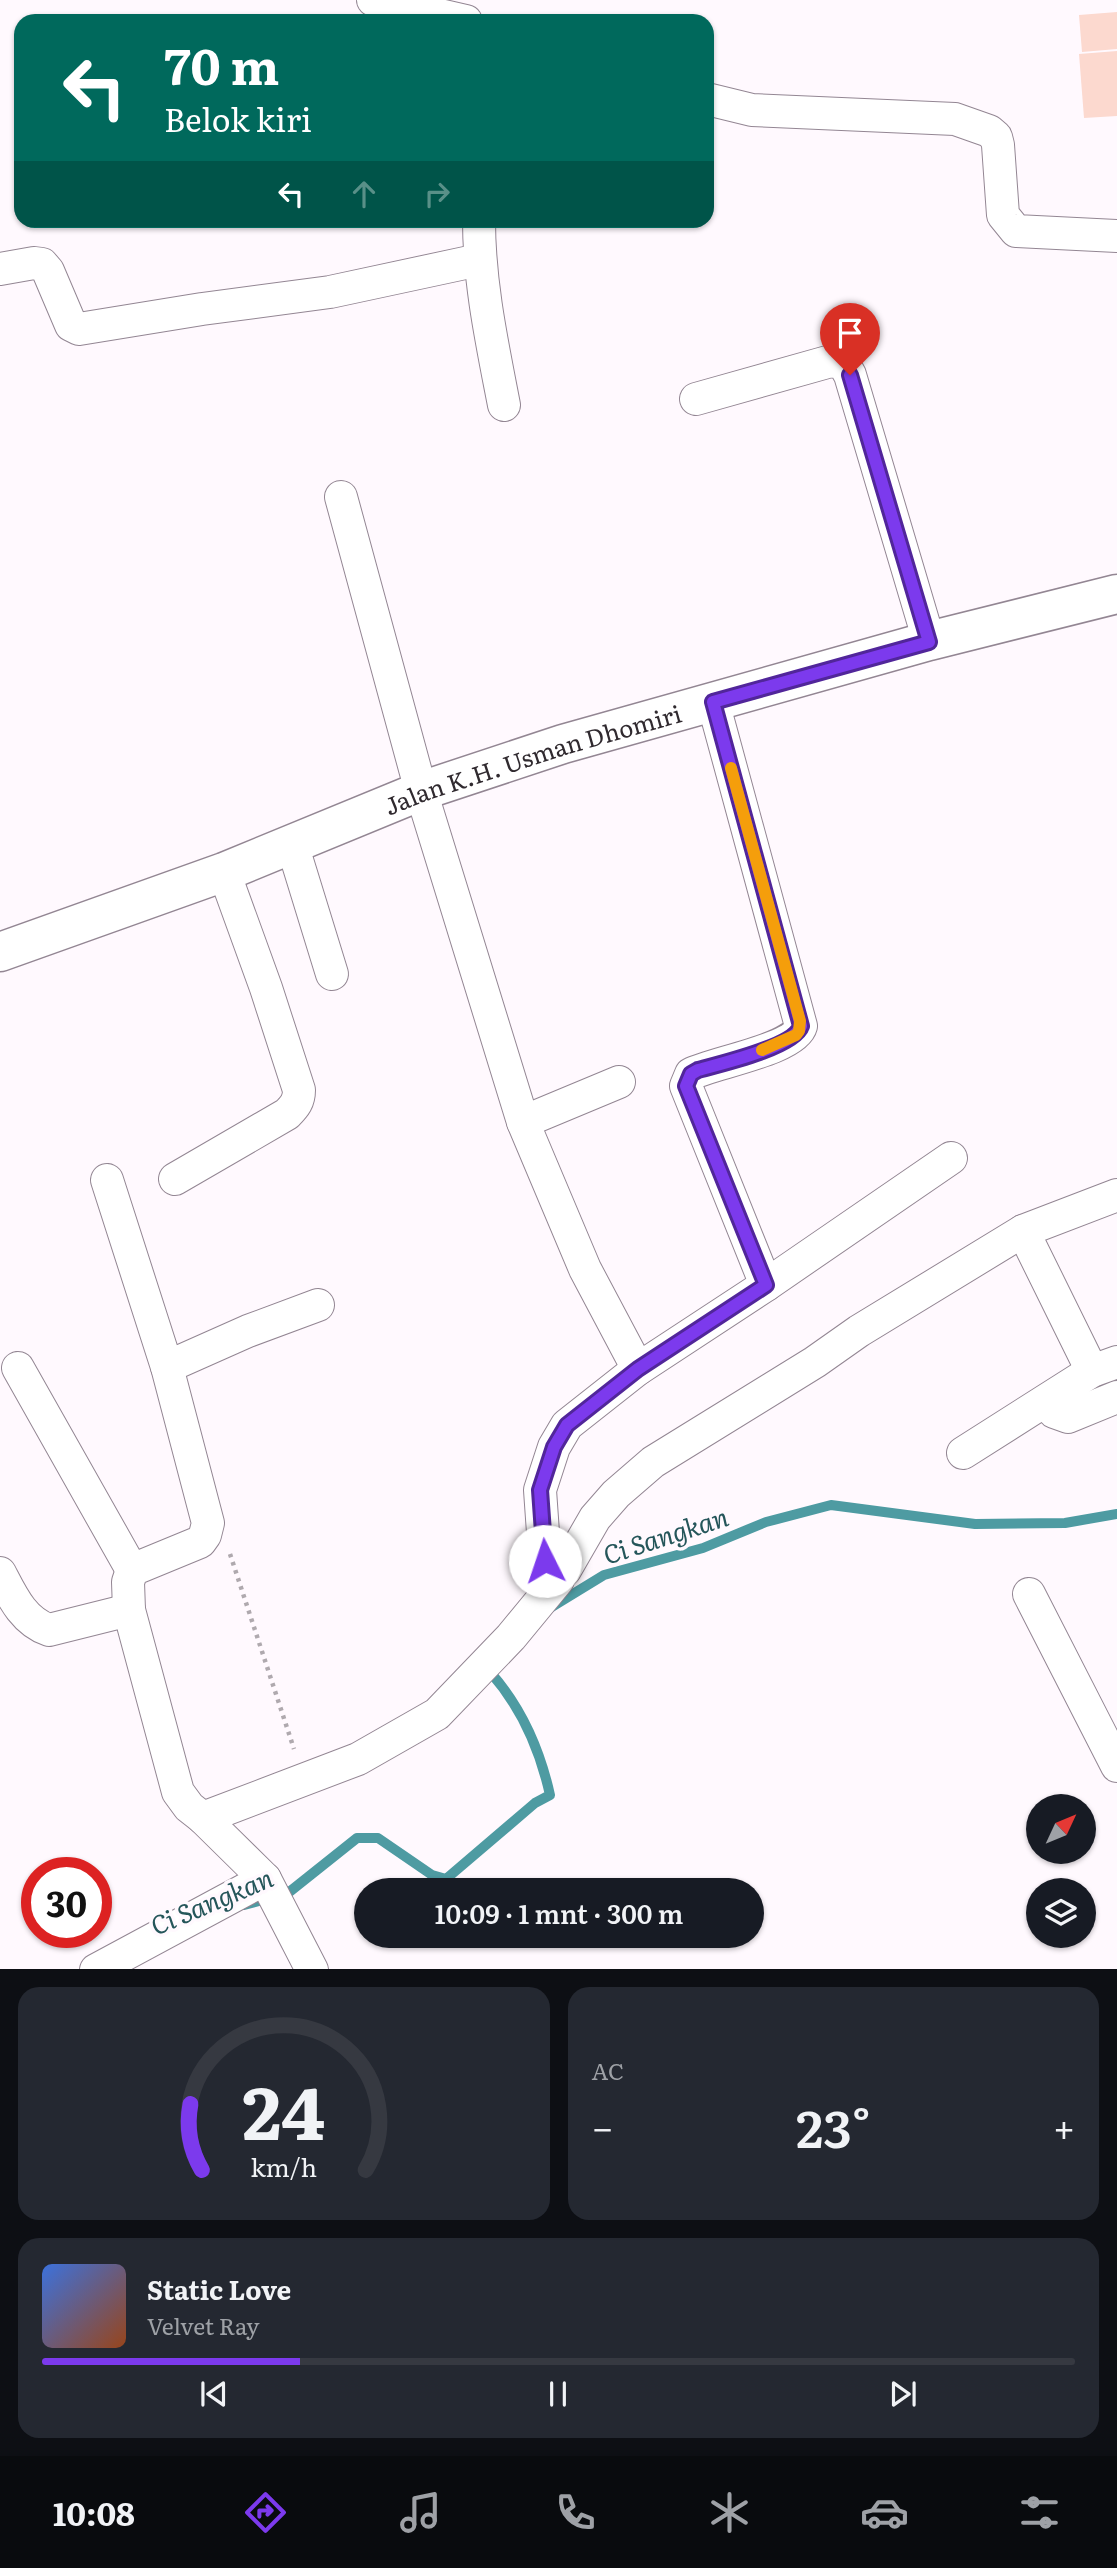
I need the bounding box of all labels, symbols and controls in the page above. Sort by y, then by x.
text: 70 m [164,27,279,100]
icon: left [49,42,140,133]
text: Belok kiri [164,94,312,142]
icon: left [272,175,310,213]
icon: ahead [345,175,383,213]
icon: right [418,175,456,213]
pin [820,303,880,375]
icon: arrive [831,314,869,352]
street label: Jalan K.H. Usman Dhomiri [378,694,685,822]
water label: Ci Sangkan [597,1495,733,1573]
position arrow [508,1524,582,1598]
north arrow [1026,1794,1096,1864]
map controls [1026,1794,1096,1948]
speed limit sign: 30 [21,1857,112,1948]
water label: Ci Sangkan [144,1857,279,1943]
button: layers [1026,1878,1096,1948]
text: 10:09 · 1 mnt · 300 m [435,1893,683,1932]
text: AC [592,2053,624,2087]
text: 24 [242,2054,325,2162]
text: 23° [796,2087,870,2164]
text: − [592,2097,614,2154]
text: + [1053,2097,1075,2154]
text: km/h [250,2147,317,2184]
text: Static Love [147,2269,291,2308]
text: Velvet Ray [147,2308,259,2342]
icon: previous [195,2375,233,2413]
icon: pause [539,2375,577,2413]
icon: next [884,2375,922,2413]
text: 10:08 [53,2488,135,2536]
icon: directions [241,2488,290,2537]
icon: music [396,2488,445,2537]
icon: phone [551,2488,600,2537]
icon: climate [705,2488,754,2537]
icon: car [860,2488,909,2537]
icon: filters [1015,2488,1064,2537]

